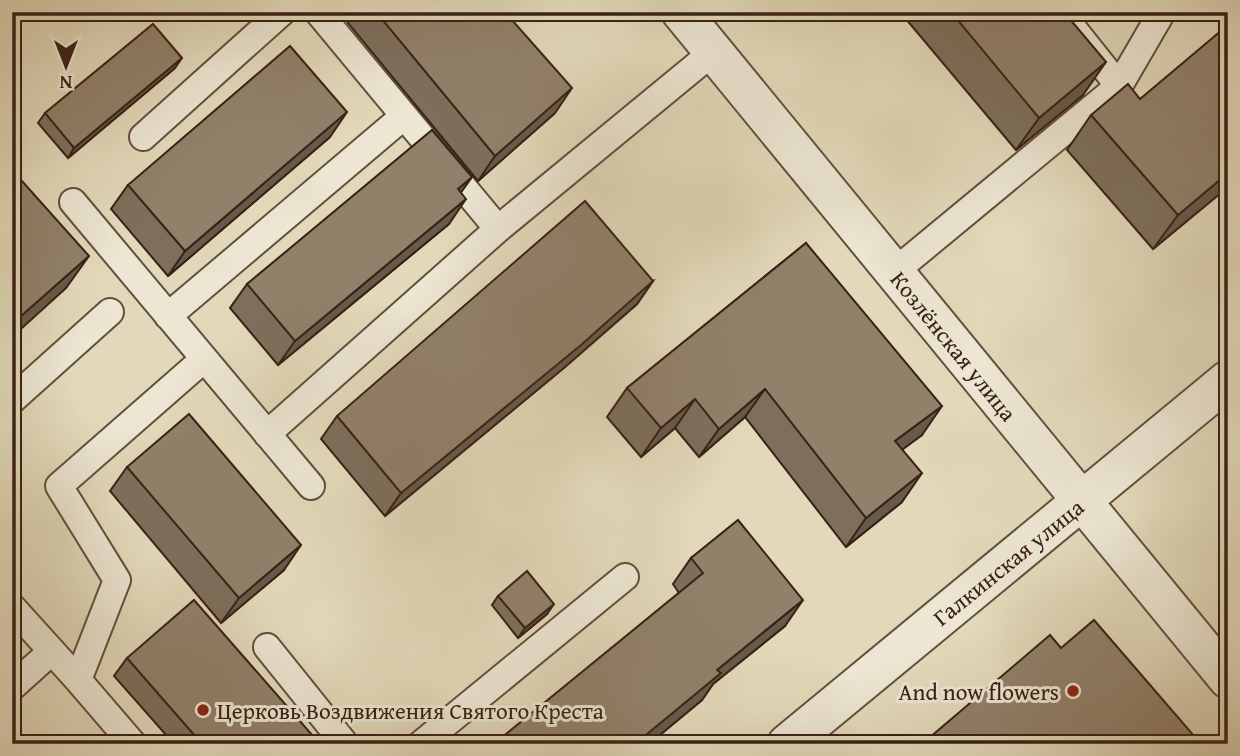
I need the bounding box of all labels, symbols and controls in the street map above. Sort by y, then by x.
north arrow [32,32,102,102]
text: N [59,69,72,97]
street label: Козлёнская улица [883,264,1025,428]
street label: Галкинская улица [925,491,1091,633]
place label: And now flowers [899,675,1059,708]
marker: And now flowers [1065,683,1081,699]
place label: Церковь Воздвижения Святого Креста [217,694,604,727]
marker: Церковь Воздвижения Святого Креста [195,702,211,718]

